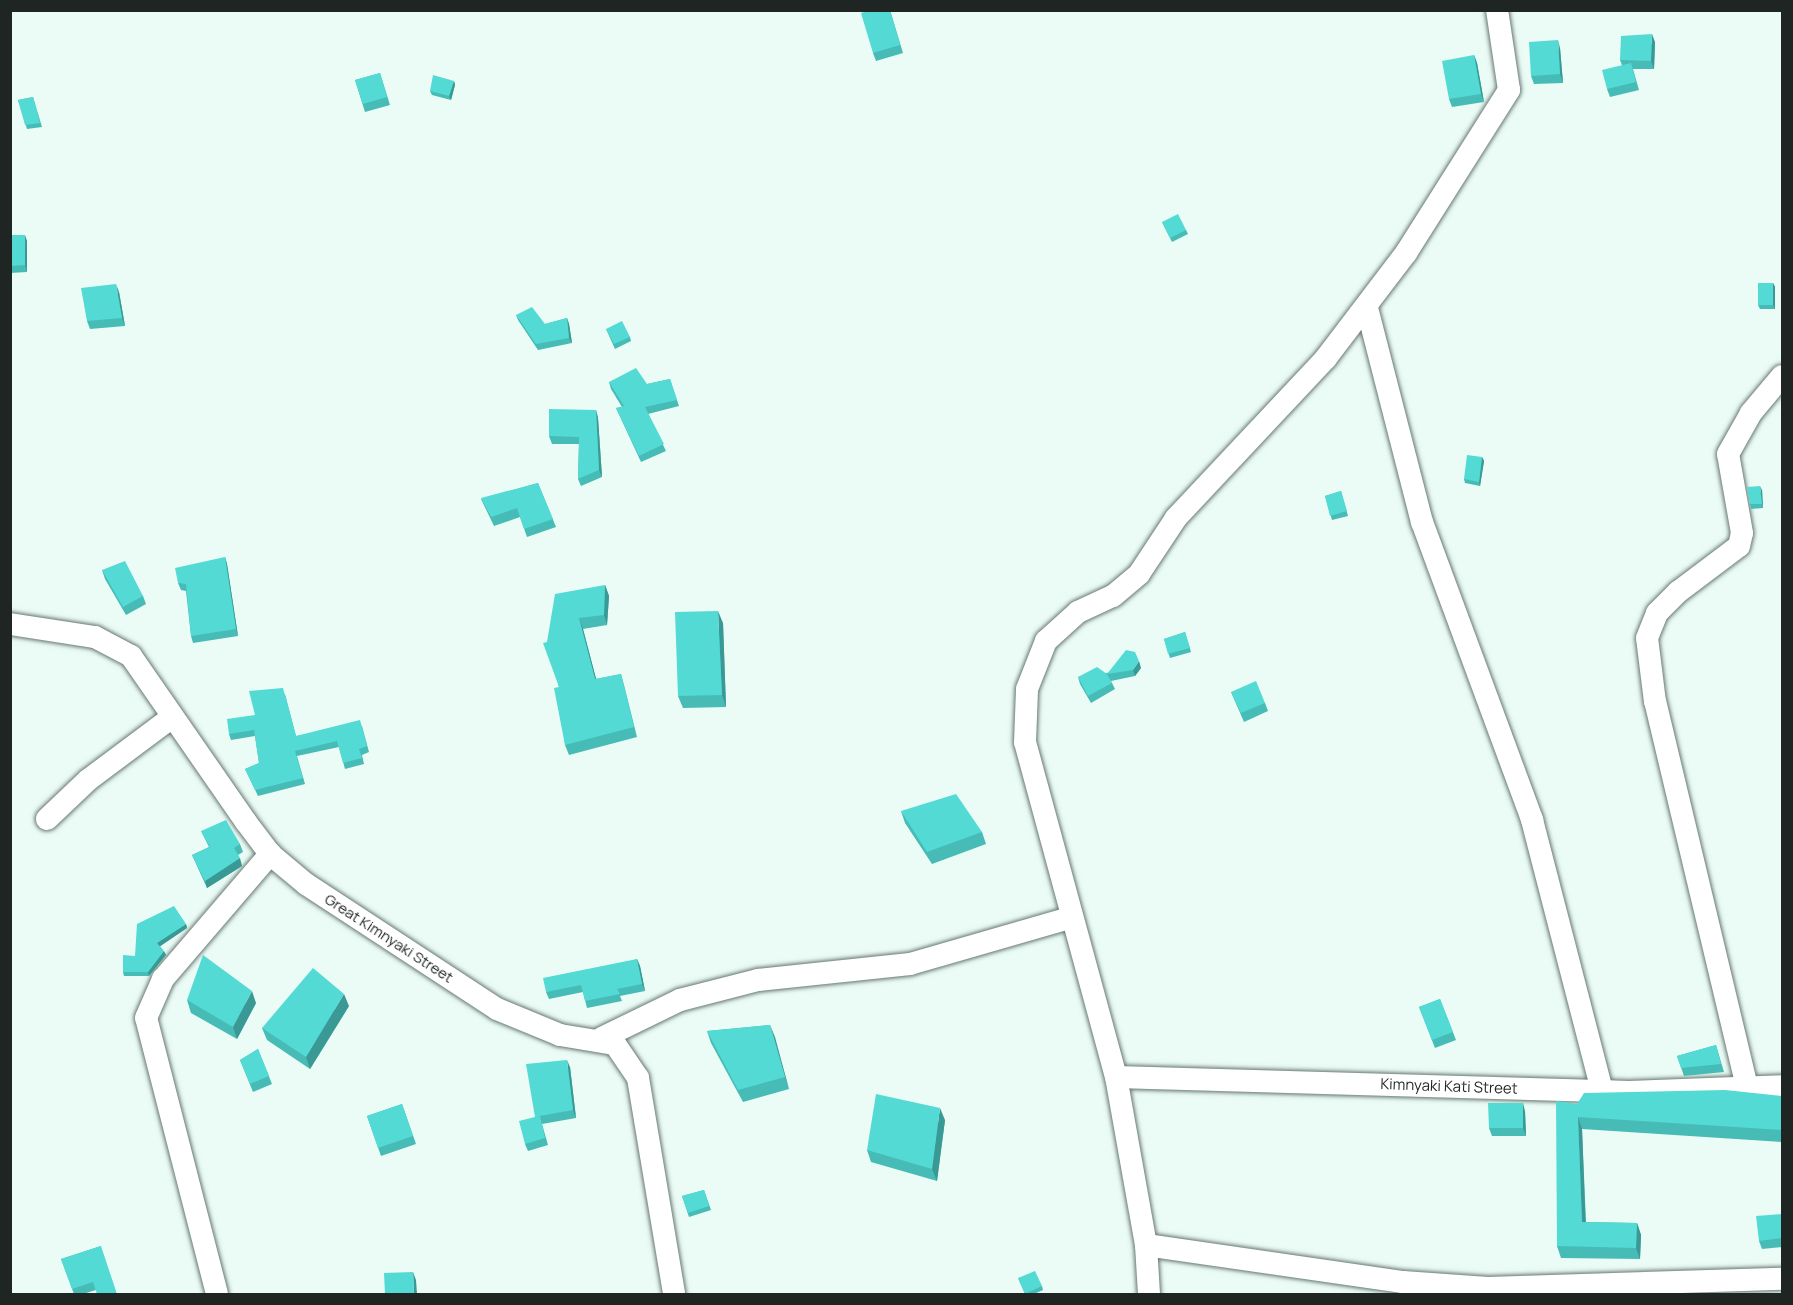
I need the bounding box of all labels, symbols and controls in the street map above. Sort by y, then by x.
street label: Great Kimnyaki Street [321,890,457,986]
street label: Kimnyaki Kati Street [1380,1075,1518,1097]

